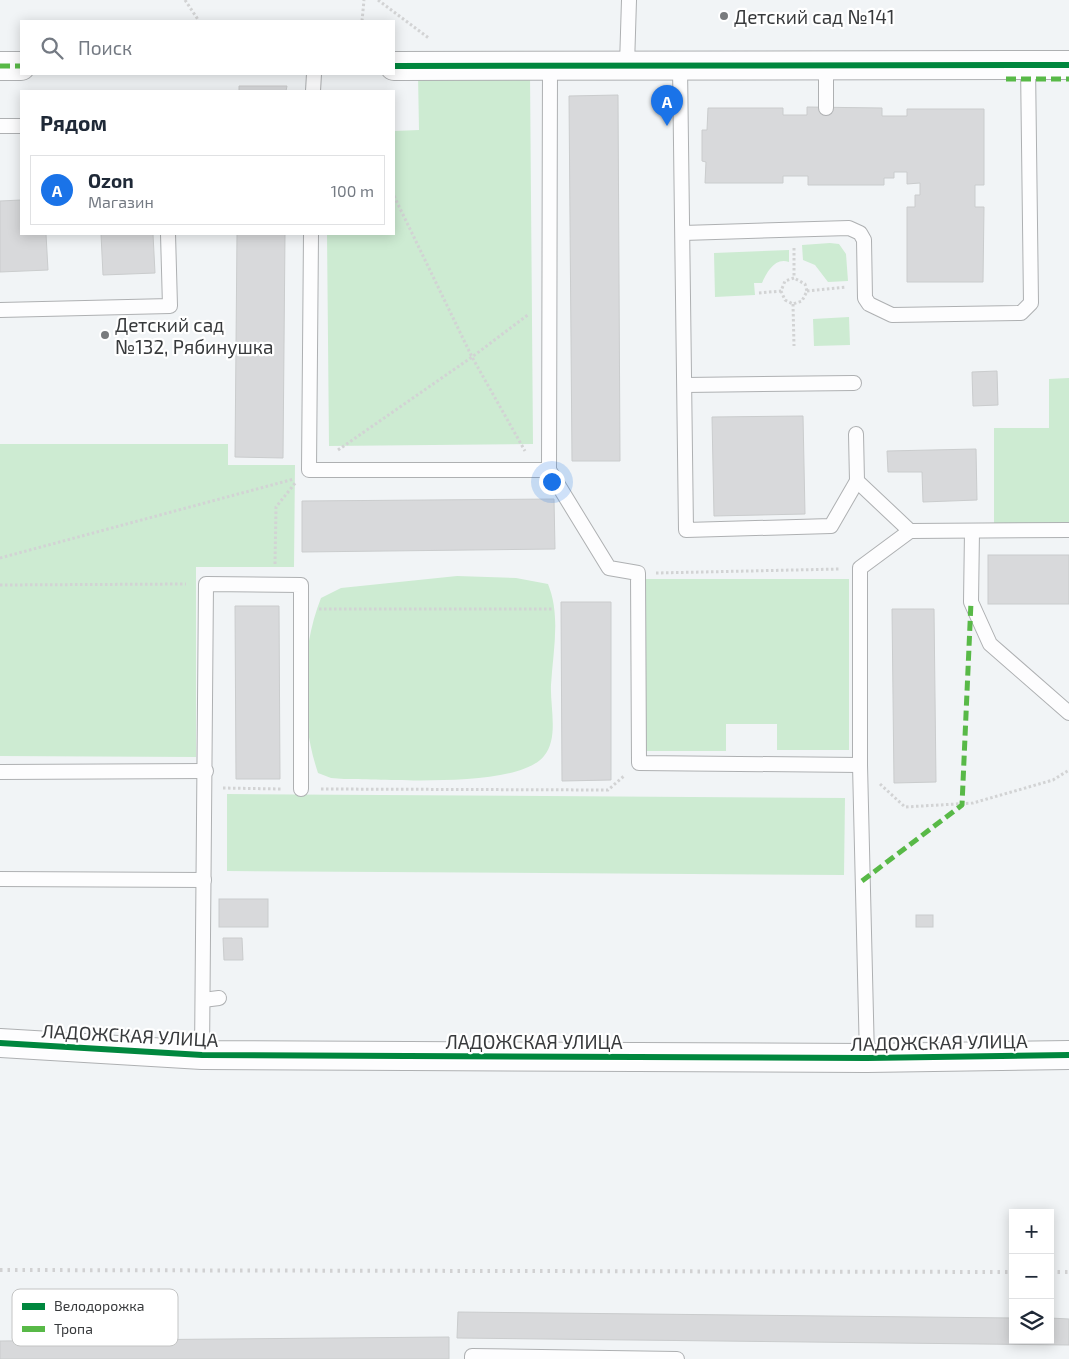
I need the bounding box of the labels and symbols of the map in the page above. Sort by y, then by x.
place label: Детский сад №141 [734,5,895,28]
marker: Детский сад №141 [718,10,730,22]
pin: A [651,85,683,126]
place label: Детский сад №132, Рябинушка [115,313,273,359]
marker: Детский сад №132, Рябинушка [99,329,111,341]
your location [539,469,565,495]
street label: ЛАДОЖСКАЯ УЛИЦА [41,1019,219,1051]
street label: ЛАДОЖСКАЯ УЛИЦА [850,1029,1028,1055]
street label: ЛАДОЖСКАЯ УЛИЦА [445,1030,623,1053]
legend [12,1289,178,1346]
text: Велодорожка [54,1297,144,1314]
text: Тропа [54,1320,93,1337]

